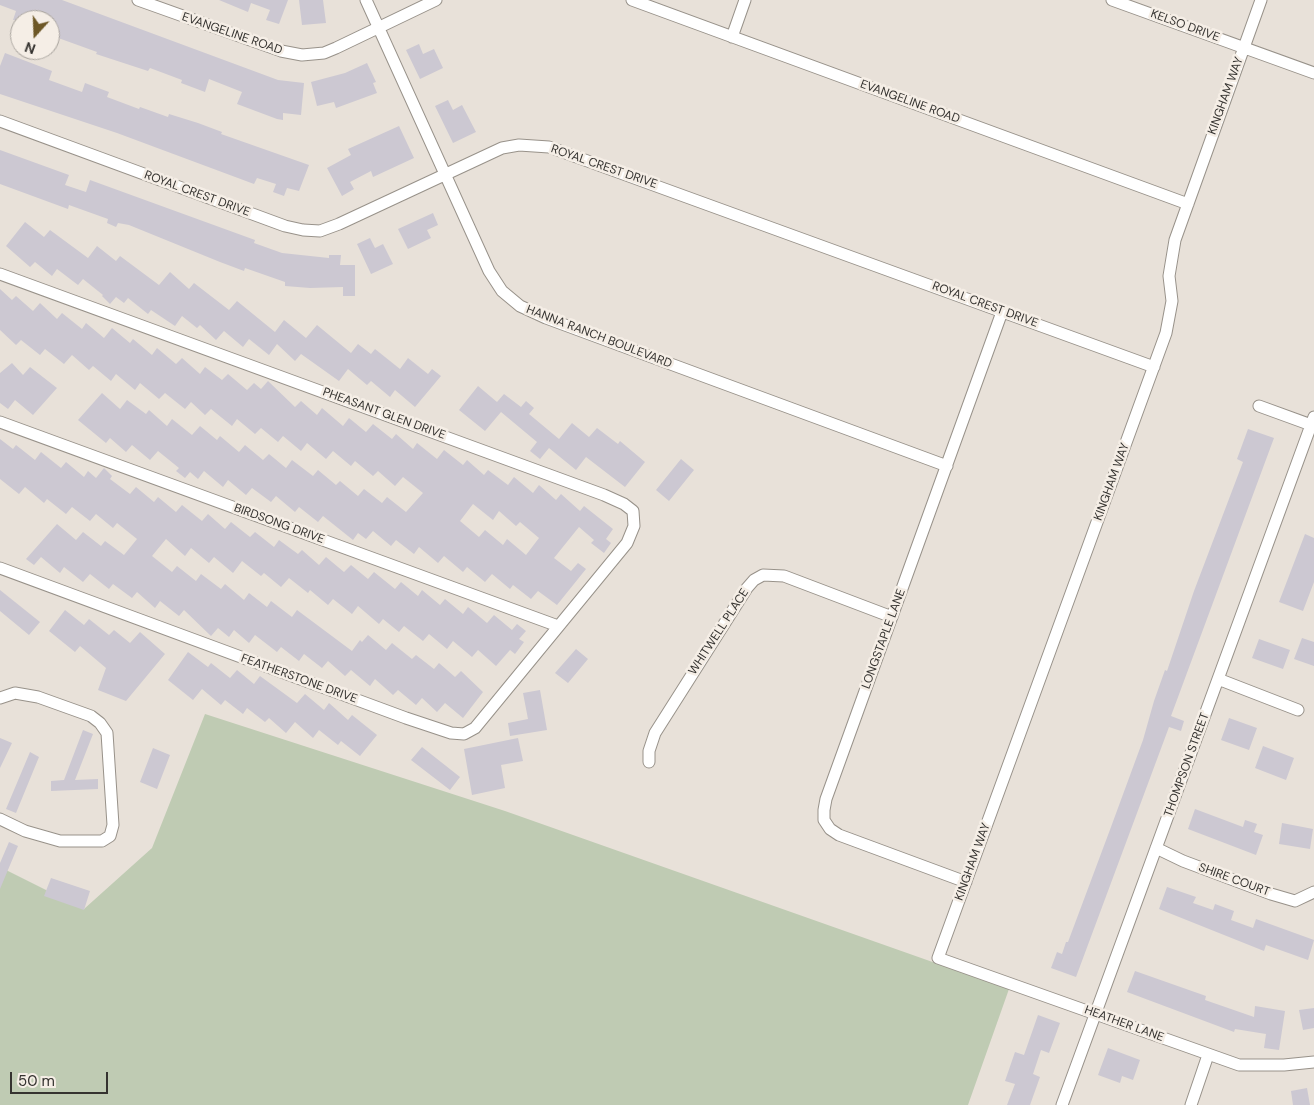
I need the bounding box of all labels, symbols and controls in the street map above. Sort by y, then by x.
street label: KELSO DRIVE [1149,7,1221,45]
north arrow [10,10,60,60]
street label: EVANGELINE ROAD [180,10,284,58]
text: N [22,38,38,58]
street label: KINGHAM WAY [1205,55,1247,137]
street label: EVANGELINE ROAD [858,77,962,127]
street label: ROYAL CREST DRIVE [549,142,659,192]
street label: ROYAL CREST DRIVE [142,168,252,220]
street label: ROYAL CREST DRIVE [930,279,1040,331]
street label: HANNA RANCH BOULEVARD [524,303,674,371]
street label: PHEASANT GLEN DRIVE [321,385,447,443]
street label: KINGHAM WAY [1091,441,1133,523]
street label: BIRDSONG DRIVE [232,501,326,547]
street label: WHITWELL PLACE [686,586,752,678]
street label: LONGSTAPLE LANE [859,587,909,691]
street label: FEATHERSTONE DRIVE [239,651,359,707]
street label: THOMPSON STREET [1161,711,1213,819]
street label: KINGHAM WAY [952,821,994,903]
street label: SHIRE COURT [1196,860,1272,900]
street label: HEATHER LANE [1082,1003,1166,1045]
scale bar [12,1062,110,1094]
text: 50 m [18,1071,55,1091]

